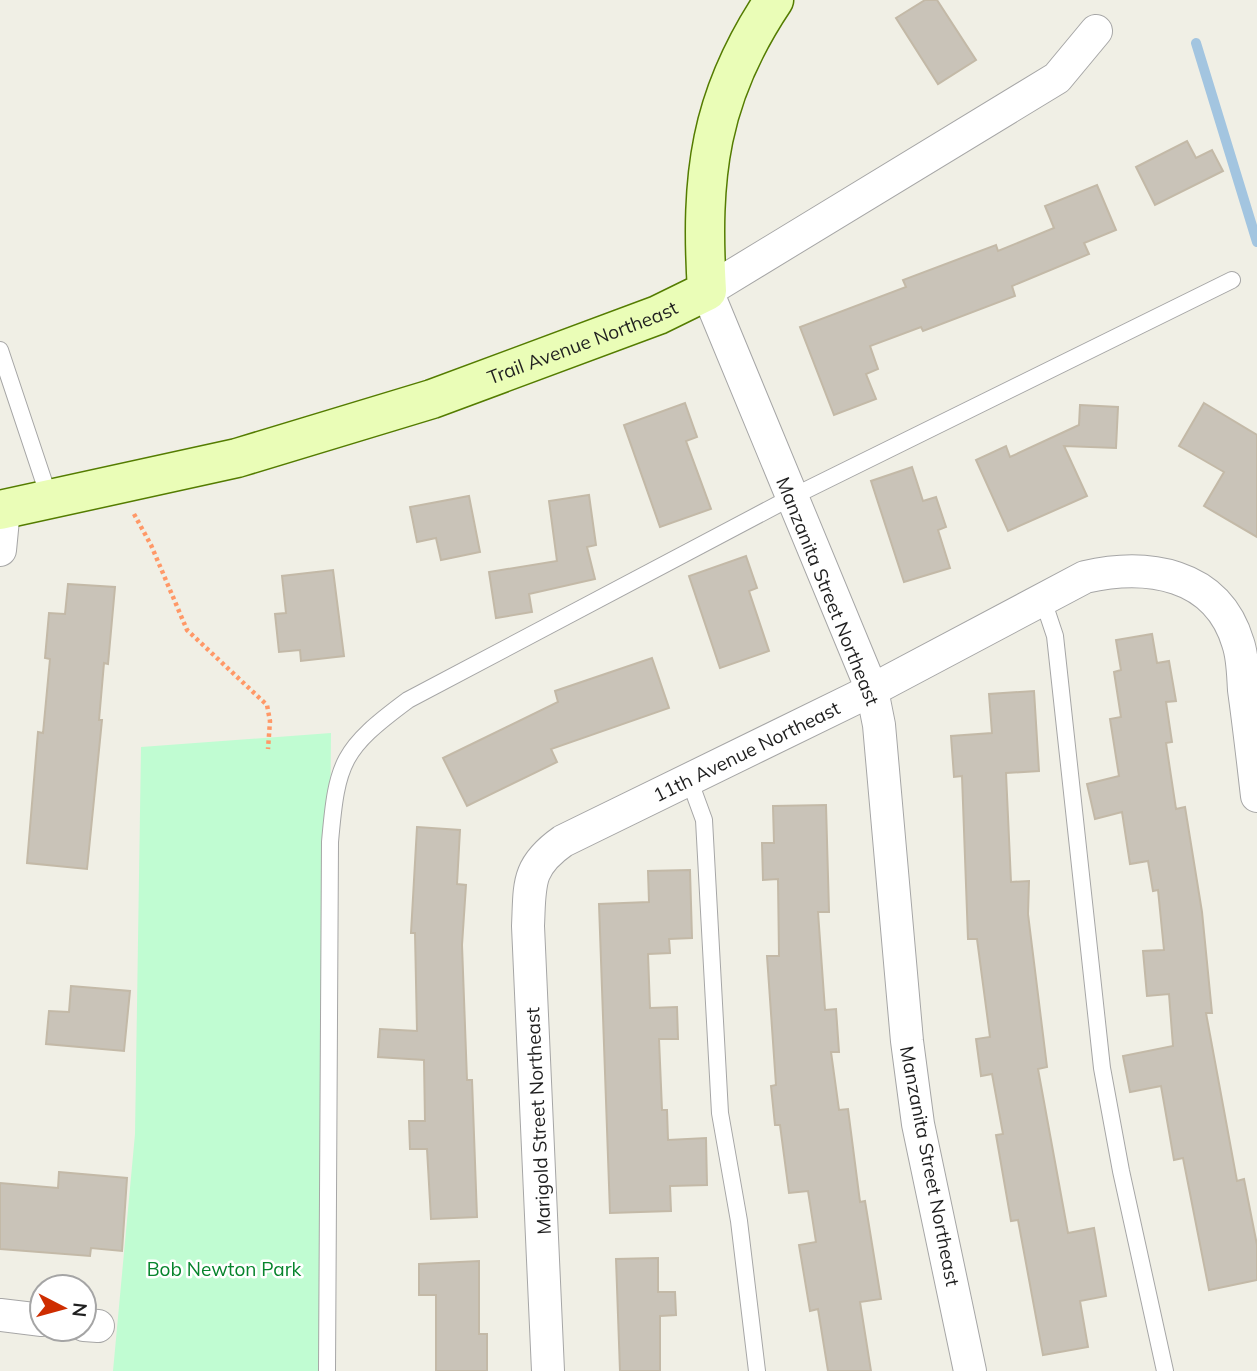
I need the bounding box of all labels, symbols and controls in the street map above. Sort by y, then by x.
street label: Trail Avenue Northeast [484,295,682,389]
street label: Manzanita Street Northeast [771,473,885,709]
street label: 11th Avenue Northeast [649,695,844,807]
street label: Marigold Street Northeast [520,1006,556,1235]
street label: Manzanita Street Northeast [895,1044,965,1288]
park label: Bob Newton Park [147,1257,302,1281]
north arrow [28,1273,98,1343]
text: N [67,1301,93,1318]

